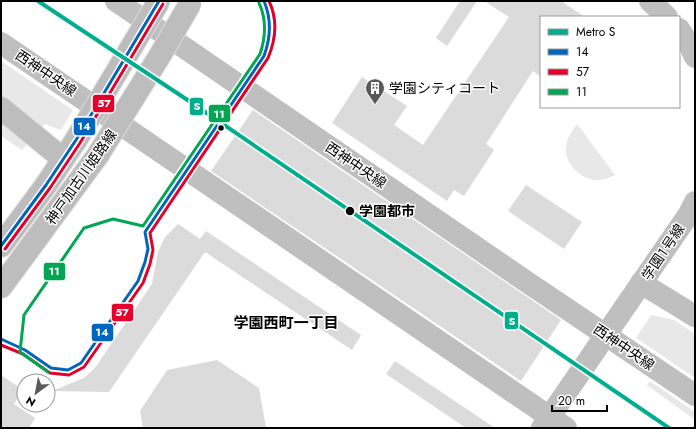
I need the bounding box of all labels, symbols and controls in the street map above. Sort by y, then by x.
legend [540,16,680,108]
text: Metro S [576,23,616,41]
text: 14 [576,43,588,61]
street label: 西神中央線 [11,45,81,101]
text: 57 [576,63,590,81]
building icon: 学園シティコート [364,77,386,105]
place label: 学園シティコート [389,78,500,98]
text: 11 [576,83,587,101]
line badge: 57 [92,94,115,113]
text: 57 [97,95,111,111]
line badge: S [189,97,204,116]
text: S [194,98,201,114]
line badge: 11 [208,104,231,123]
text: 11 [213,106,225,122]
line badge: 14 [73,117,96,136]
text: 14 [77,118,91,134]
unlabelled marker [216,123,226,133]
street label: 神戸加古川姫路線 [41,125,121,229]
street label: 西神中央線 [321,137,391,193]
place label: 学園都市 [359,201,415,221]
marker: 学園都市 [344,205,356,217]
street label: 学園１号線 [637,220,689,284]
line badge: 11 [43,262,66,281]
text: 11 [48,263,60,279]
line badge: 57 [111,303,134,322]
text: 57 [115,304,129,320]
line badge: S [504,311,519,330]
district label: 学園西町一丁目 [233,312,339,334]
text: S [509,313,516,329]
street label: 西神中央線 [589,319,659,375]
line badge: 14 [91,323,114,342]
text: 14 [95,324,109,340]
north arrow [16,373,56,413]
scale bar [552,387,607,413]
text: N [23,392,39,411]
text: 20 m [558,392,585,410]

